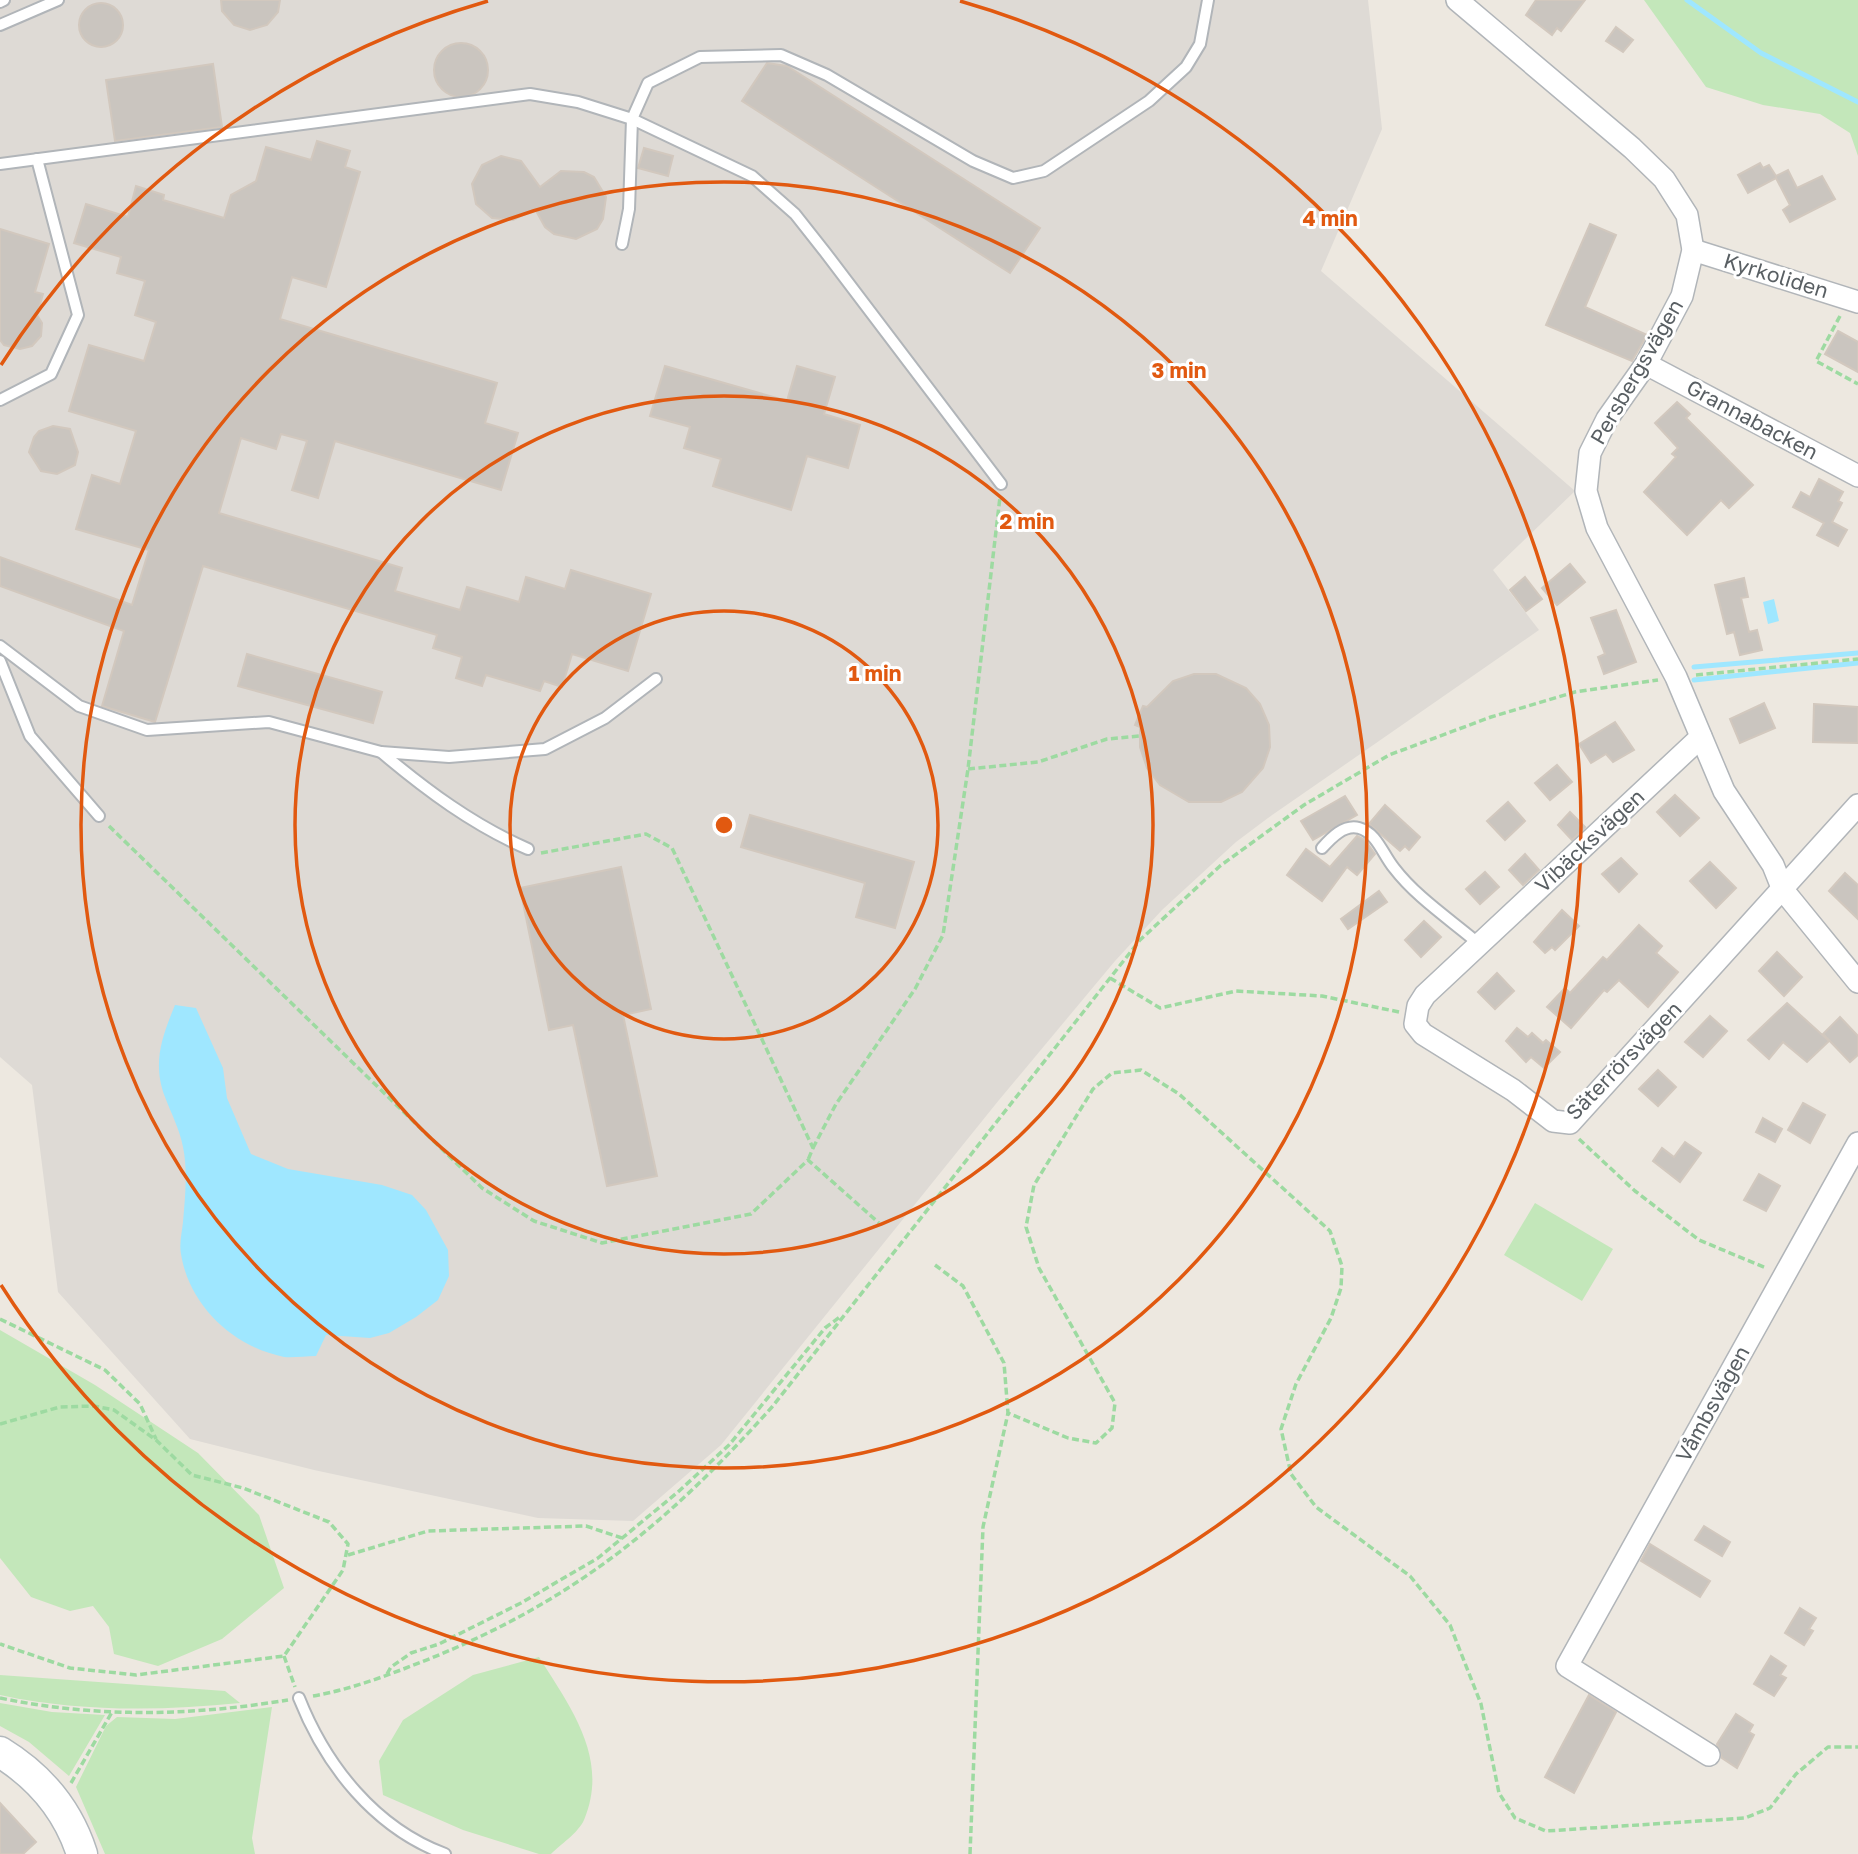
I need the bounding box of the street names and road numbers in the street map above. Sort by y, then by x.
street label: Kyrkoliden [1721,247,1832,303]
street label: Persbergsvägen [1584,294,1688,449]
street label: Grannabacken [1682,374,1823,465]
street label: Vibäcksvägen [1529,783,1649,898]
street label: Säterrörsvägen [1560,996,1686,1125]
street label: Våmbsvägen [1670,1341,1755,1466]

